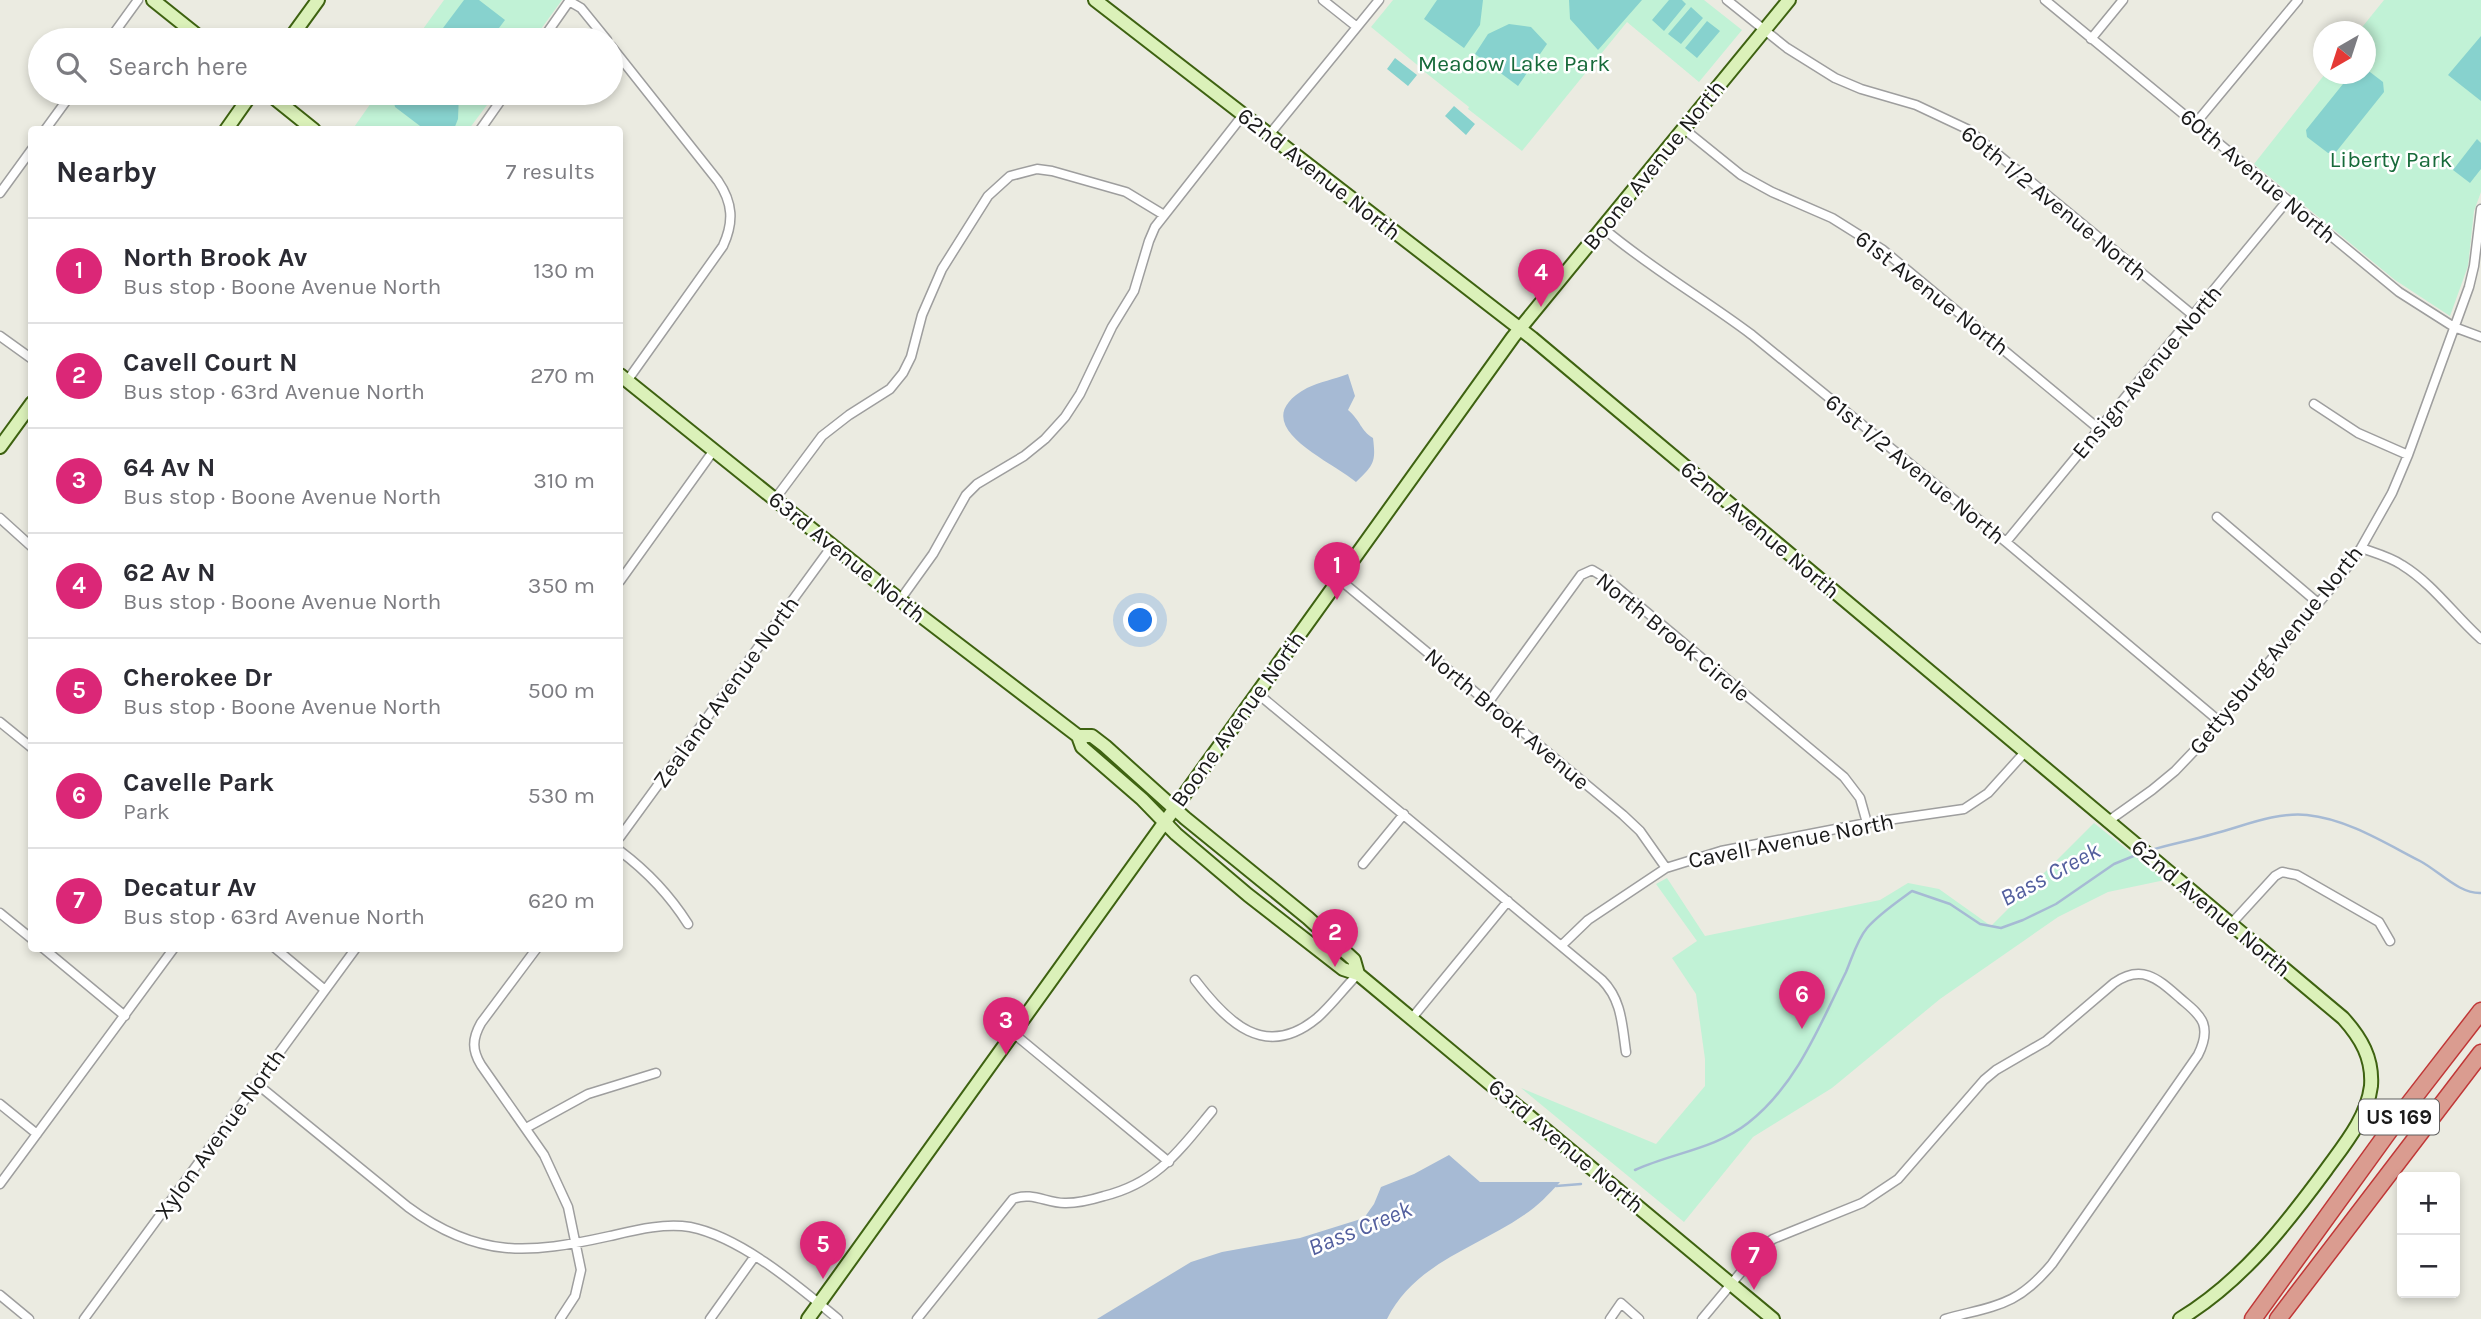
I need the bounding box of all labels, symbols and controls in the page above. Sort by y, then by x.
north arrow [2313,21,2376,84]
search box [28,28,623,105]
icon: search [52,48,90,86]
park label: Meadow Lake Park [1418,50,1610,77]
text: Search here [108,51,248,82]
street label: Boone Avenue North [1577,75,1731,255]
street label: 62nd Avenue North [1232,102,1406,246]
street label: 60th Avenue North [2175,103,2341,249]
street label: 60th 1/2 Avenue North [1956,120,2152,286]
park label: Liberty Park [2330,146,2452,173]
text: Nearby [56,154,156,190]
text: 7 results [505,158,595,185]
street label: 61st Avenue North [1850,225,2014,361]
text: North Brook Av [123,242,307,273]
pin: 4 [1518,249,1564,307]
text: 1 [75,257,83,284]
text: 130 m [533,257,595,284]
text: Bus stop · Boone Avenue North [123,273,441,300]
street label: Ensign Avenue North [2066,280,2228,464]
text: Cavell Court N [123,347,298,378]
text: 2 [72,362,86,389]
text: 270 m [530,362,595,389]
text: Bus stop · 63rd Avenue North [123,378,425,405]
street label: 61st 1/2 Avenue North [1820,388,2010,550]
text: 64 Av N [123,452,215,483]
street label: 62nd Avenue North [1675,455,1845,605]
text: 3 [72,467,86,494]
text: 310 m [533,467,595,494]
text: Bus stop · Boone Avenue North [123,483,441,510]
street label: 63rd Avenue North [763,485,931,629]
street label: Gettysburg Avenue North [2183,540,2369,760]
pin: 1 [1314,542,1360,600]
text: 62 Av N [123,557,216,588]
street label: North Brook Circle [1591,567,1755,707]
text: 4 [72,572,86,599]
text: 350 m [528,572,595,599]
text: Bus stop · Boone Avenue North [123,588,441,615]
street label: Zealand Avenue North [647,591,805,793]
your location [1123,603,1157,637]
street label: Boone Avenue North [1165,626,1311,812]
street label: North Brook Avenue [1419,642,1595,796]
text: Cherokee Dr [123,662,272,693]
text: 5 [72,677,86,704]
text: 500 m [528,677,595,704]
text: Bus stop · Boone Avenue North [123,693,441,720]
text: Cavelle Park [123,767,274,798]
text: 6 [72,782,86,809]
text: 530 m [528,782,595,809]
text: Park [123,798,170,825]
street label: Cavell Avenue North [1686,808,1896,874]
street label: 62nd Avenue North [2126,833,2296,983]
water label: Bass Creek [1995,836,2106,912]
text: Decatur Av [123,872,256,903]
text: 7 [73,887,85,914]
text: 620 m [528,887,595,914]
text: Bus stop · 63rd Avenue North [123,903,425,930]
pin: 2 [1312,909,1358,967]
pin: 6 [1779,971,1825,1029]
pin: 3 [983,997,1029,1055]
street label: Xylon Avenue North [149,1043,291,1225]
street label: 63rd Avenue North [1483,1073,1649,1219]
road number: US 169 [2359,1100,2439,1134]
map controls [2397,1172,2460,1298]
button: + [2397,1172,2460,1235]
water label: Bass Creek [1304,1194,1417,1261]
pin: 5 [800,1221,846,1279]
pin: 7 [1731,1232,1777,1290]
button: − [2397,1235,2460,1298]

